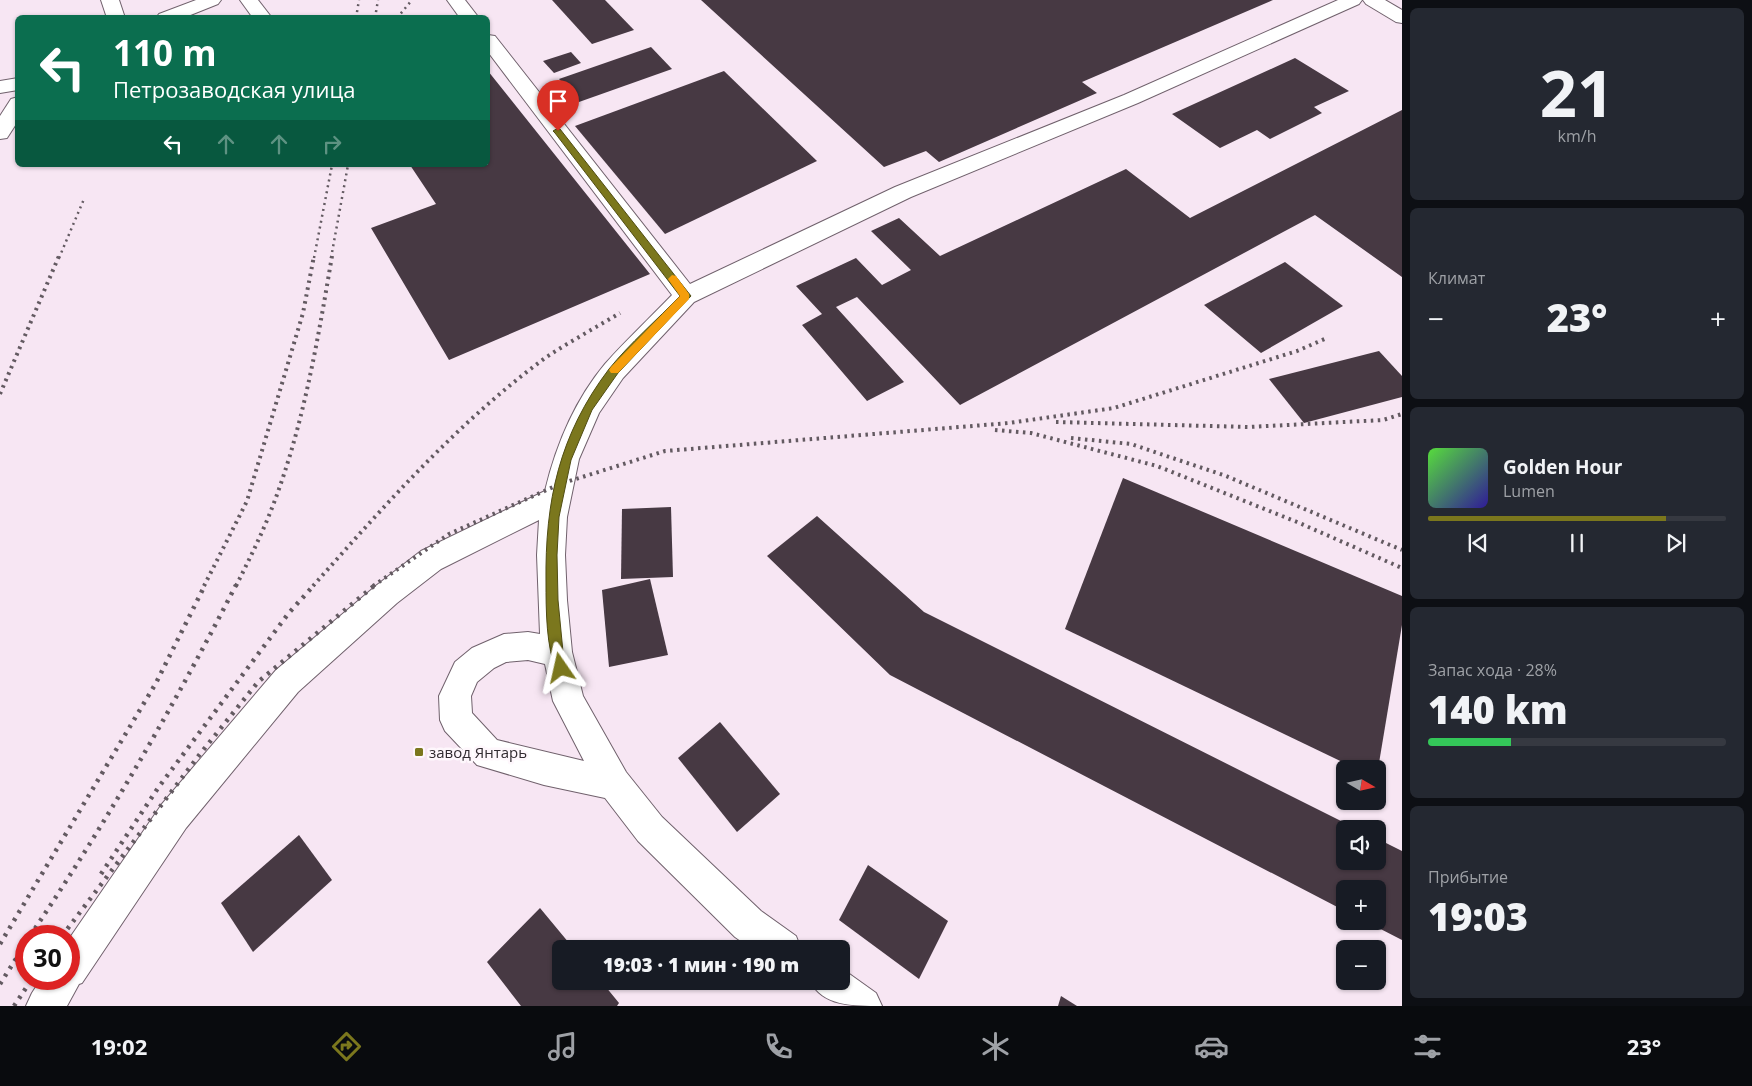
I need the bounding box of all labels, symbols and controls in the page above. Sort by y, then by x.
text: 110 m [113,29,217,76]
icon: left [30,35,95,100]
text: 21 [1540,48,1614,136]
text: Петрозаводская улица [113,74,355,104]
pin [537,80,579,131]
icon: arrive [544,87,572,115]
text: km/h [1558,125,1596,147]
icon: left [159,130,187,158]
icon: ahead [212,130,240,158]
icon: ahead [265,130,293,158]
icon: right [318,130,346,158]
text: Климат [1428,267,1485,289]
text: 23° [1547,291,1607,343]
text: − [1428,299,1444,337]
text: + [1710,299,1726,337]
text: Golden Hour [1503,454,1622,480]
text: Lumen [1503,480,1555,502]
icon: previous [1464,529,1492,557]
icon: pause [1563,529,1591,557]
icon: next [1662,529,1690,557]
position arrow [534,641,586,693]
text: Запас хода · 28% [1428,659,1557,681]
text: 140 km [1428,683,1568,735]
place label: завод Янтарь [429,742,527,762]
marker: завод Янтарь [413,746,425,758]
north arrow [1336,760,1386,810]
map controls [1336,760,1386,990]
button: sound [1336,820,1386,870]
text: Прибытие [1428,866,1508,888]
button: + [1336,880,1386,930]
text: 19:03 [1428,890,1528,942]
speed limit sign: 30 [15,925,80,990]
button: − [1336,940,1386,990]
text: 19:03 · 1 мин · 190 m [603,952,799,978]
icon: directions [329,1029,364,1064]
icon: music [545,1029,580,1064]
icon: phone [761,1029,796,1064]
icon: climate [978,1029,1013,1064]
icon: car [1194,1029,1229,1064]
icon: filters [1410,1029,1445,1064]
text: 19:02 [91,1031,147,1061]
text: 23° [1627,1031,1661,1061]

